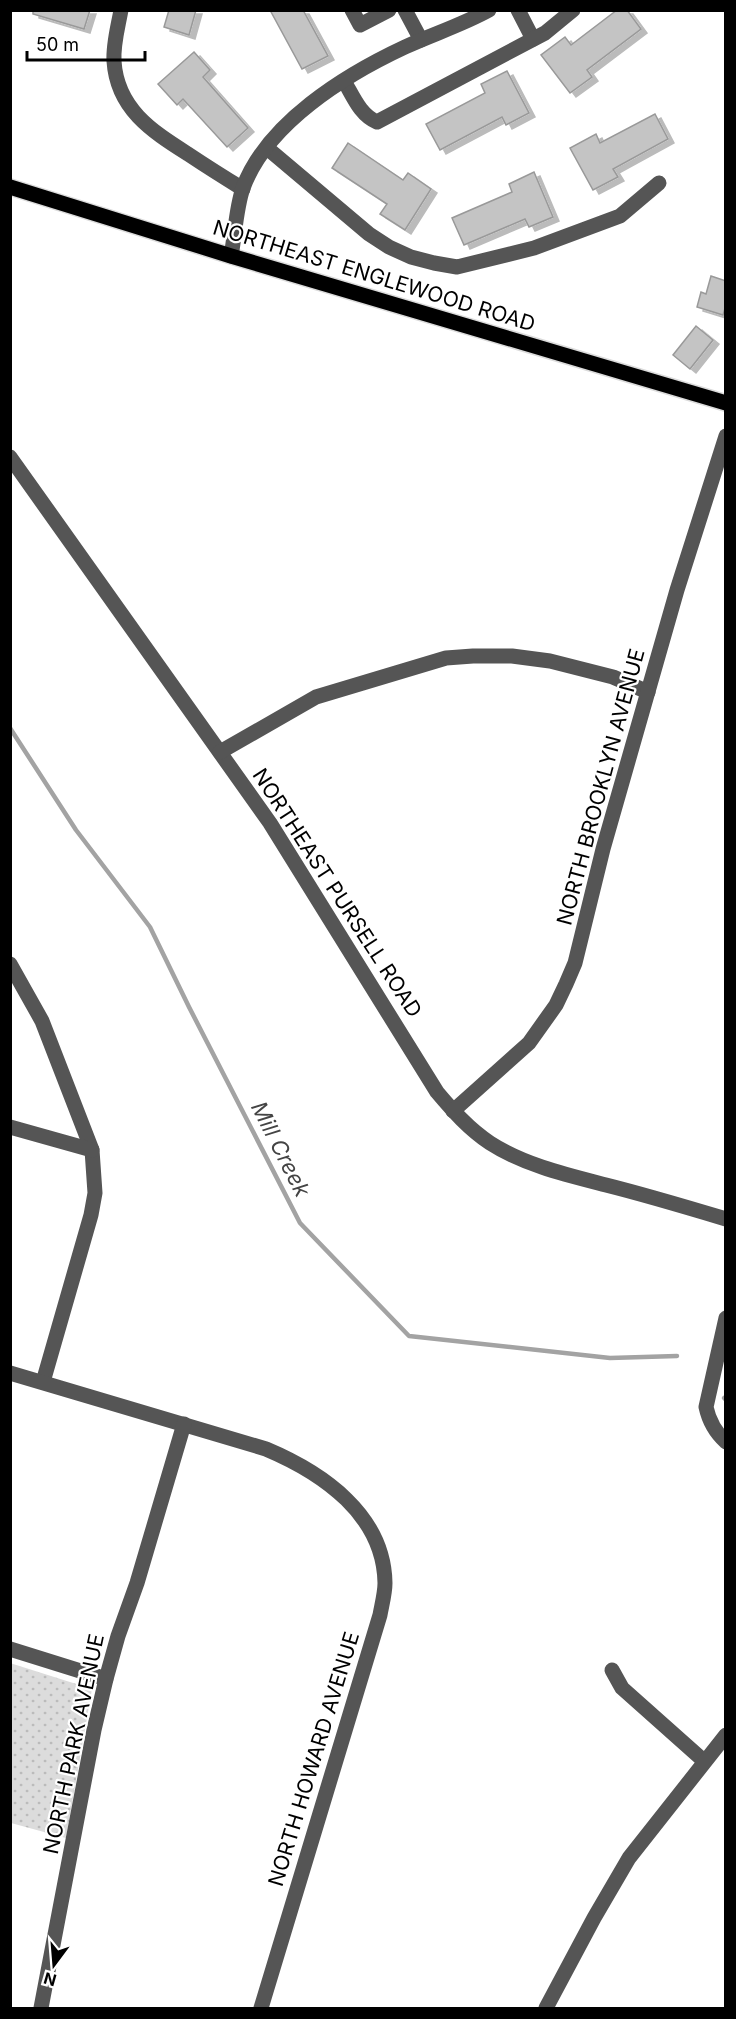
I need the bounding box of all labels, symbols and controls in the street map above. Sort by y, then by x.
scale bar [27,24,146,62]
text: 50 m [36,34,79,55]
street label: NORTHEAST ENGLEWOOD ROAD [210,215,538,337]
street label: NORTH BROOKLYN AVENUE [552,646,650,928]
street label: NORTHEAST PURSELL ROAD [248,764,427,1022]
water label: Mill Creek [246,1097,316,1202]
street label: NORTH HOWARD AVENUE [263,1629,364,1889]
street label: NORTH PARK AVENUE [38,1631,109,1856]
north arrow [24,1935,84,1995]
text: N [41,1968,58,1991]

